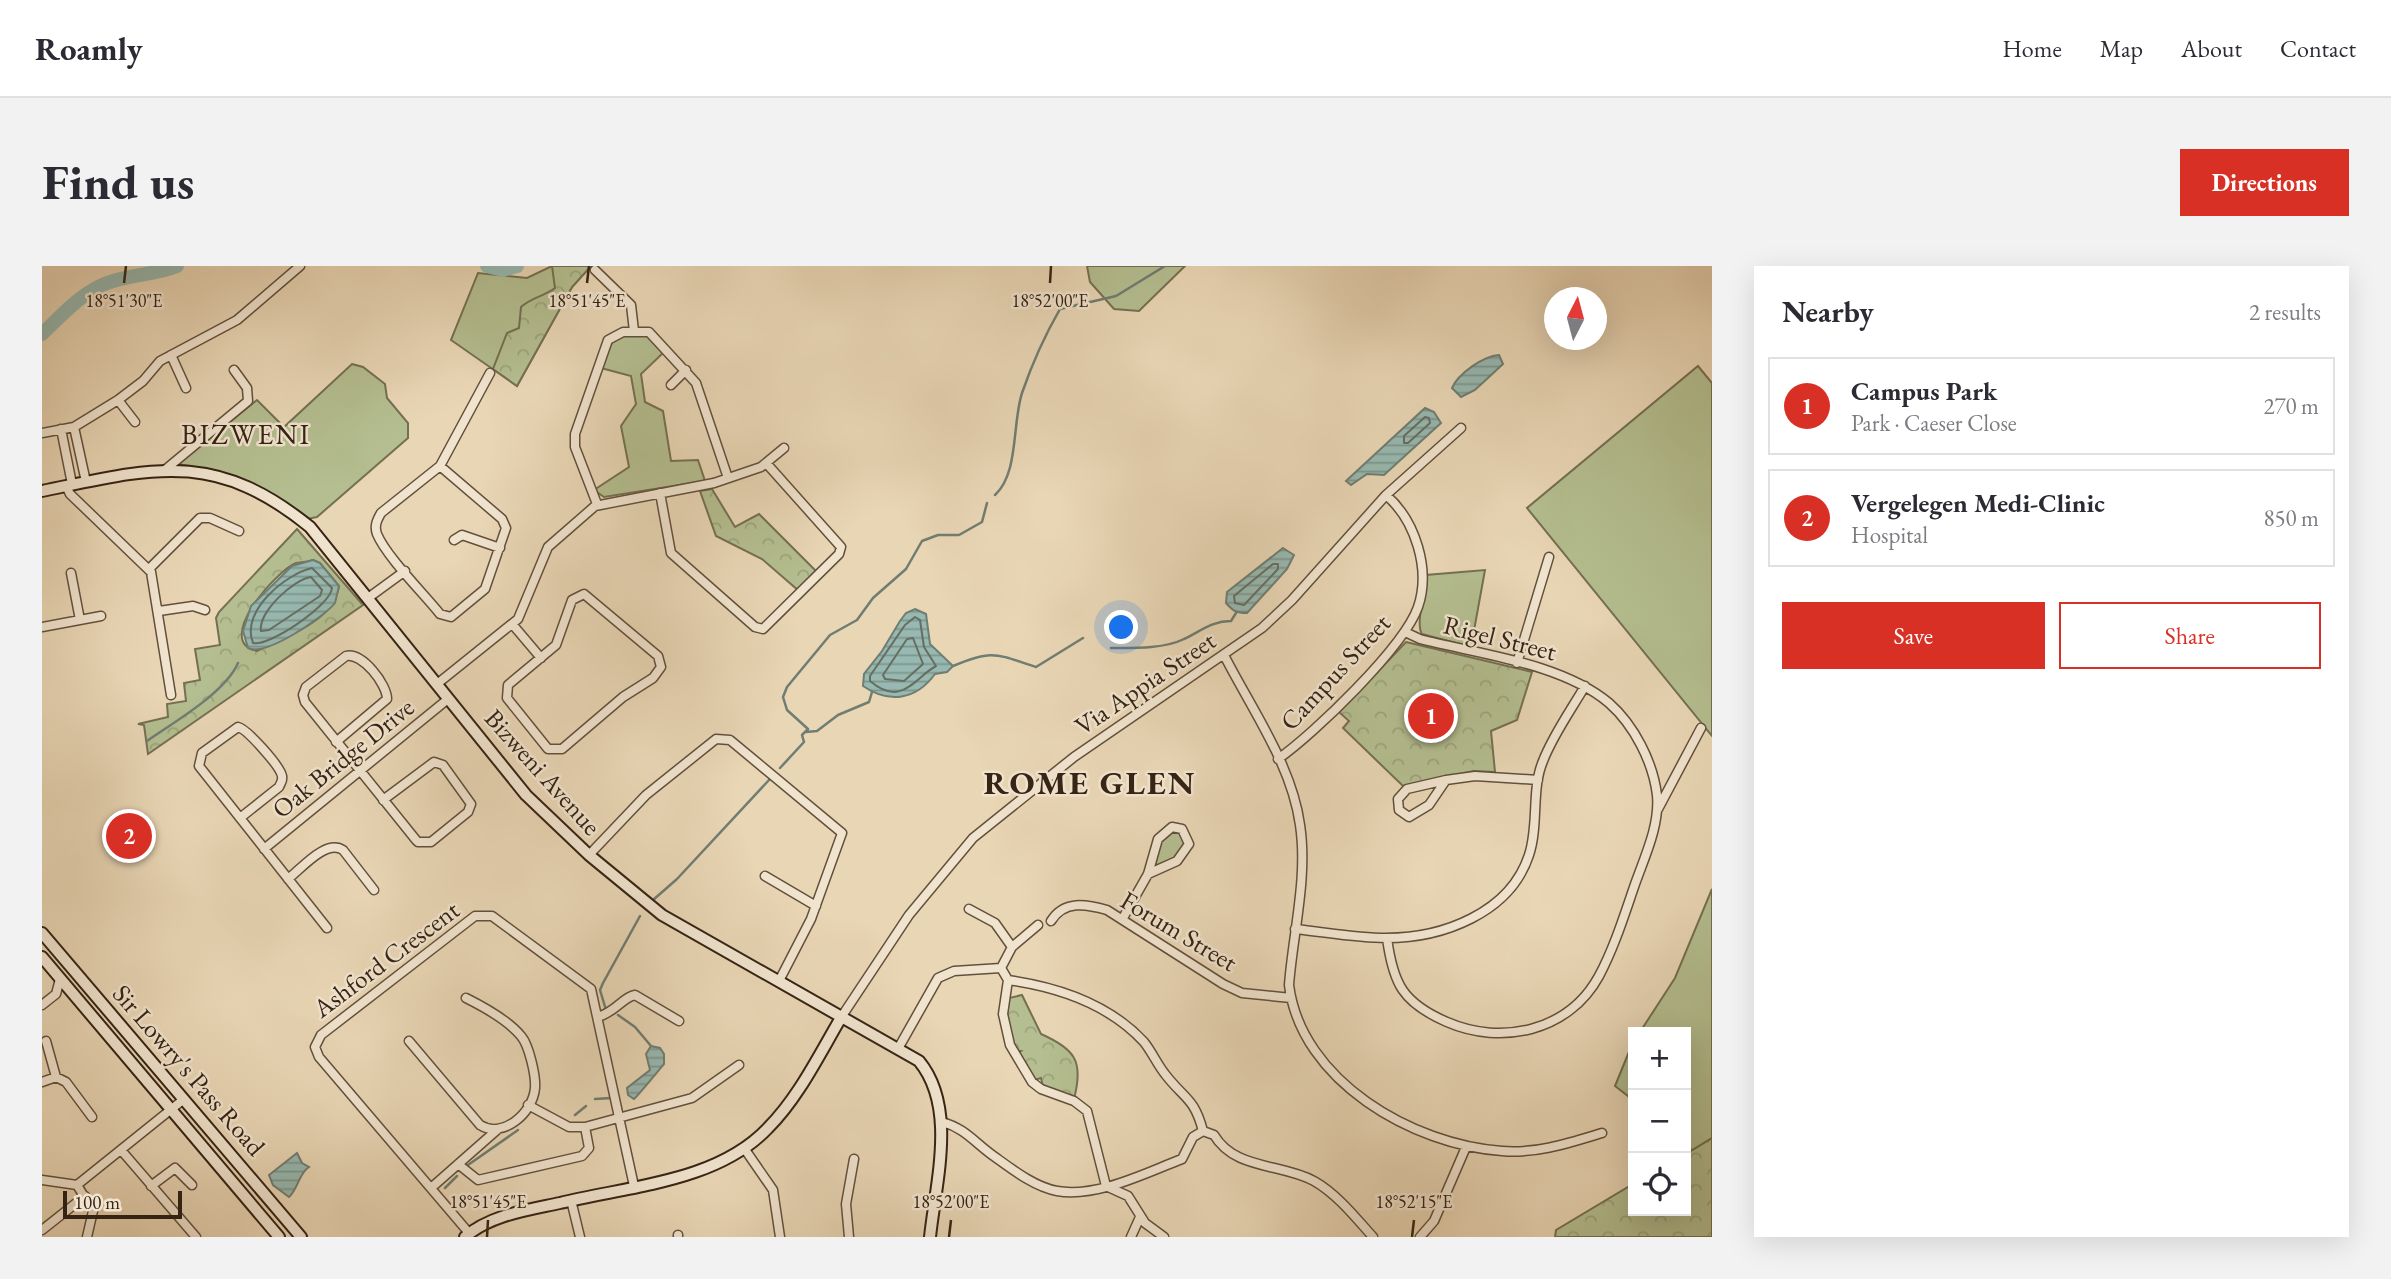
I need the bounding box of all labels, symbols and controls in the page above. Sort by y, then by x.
text: Roamly [35,27,143,70]
text: Home [2002,33,2062,64]
text: Map [2100,33,2143,64]
text: About [2181,33,2242,64]
text: Contact [2280,33,2356,64]
button: Directions [2180,149,2349,216]
text: Find us [42,150,194,214]
north arrow [1544,287,1607,350]
text: 18°51'30"E [86,289,162,312]
text: 18°51'45"E [549,289,625,312]
text: 18°52'00"E [1012,289,1088,312]
text: Nearby [1782,292,1874,331]
text: 2 results [2249,297,2321,327]
text: Campus Park [1851,374,1997,408]
text: 1 [1801,391,1813,421]
text: 270 m [2263,391,2319,421]
text: Park · Caeser Close [1851,408,2017,438]
district label: BIZWENI [181,416,311,452]
text: Vergelegen Medi-Clinic [1851,486,2105,520]
text: 2 [1801,503,1813,533]
text: 850 m [2263,503,2319,533]
text: Hospital [1851,520,1928,550]
button: Save [1782,602,2045,669]
button: Share [2059,602,2321,669]
street label: Campus Street [1272,607,1398,737]
street label: Rigel Street [1440,608,1560,668]
your location [1104,610,1138,644]
street label: Via Appia Street [1068,623,1222,743]
street label: Oak Bridge Drive [265,690,421,826]
pin: 1 [1408,690,1454,742]
street label: Bizweni Avenue [477,702,609,842]
district label: ROME GLEN [983,761,1197,804]
pin: 2 [106,810,152,862]
street label: Forum Street [1114,883,1244,979]
street label: Ashford Crescent [305,893,466,1026]
street label: Sir Lowry's Pass Road [105,977,273,1163]
map controls [1628,1027,1691,1216]
button: + [1628,1027,1691,1090]
button: − [1628,1090,1691,1153]
button: locate [1628,1153,1691,1216]
scale bar [63,1188,182,1220]
text: 100 m [74,1190,120,1215]
text: 18°51'45"E [450,1190,526,1213]
text: 18°52'00"E [913,1190,989,1213]
text: 18°52'15"E [1376,1190,1452,1213]

